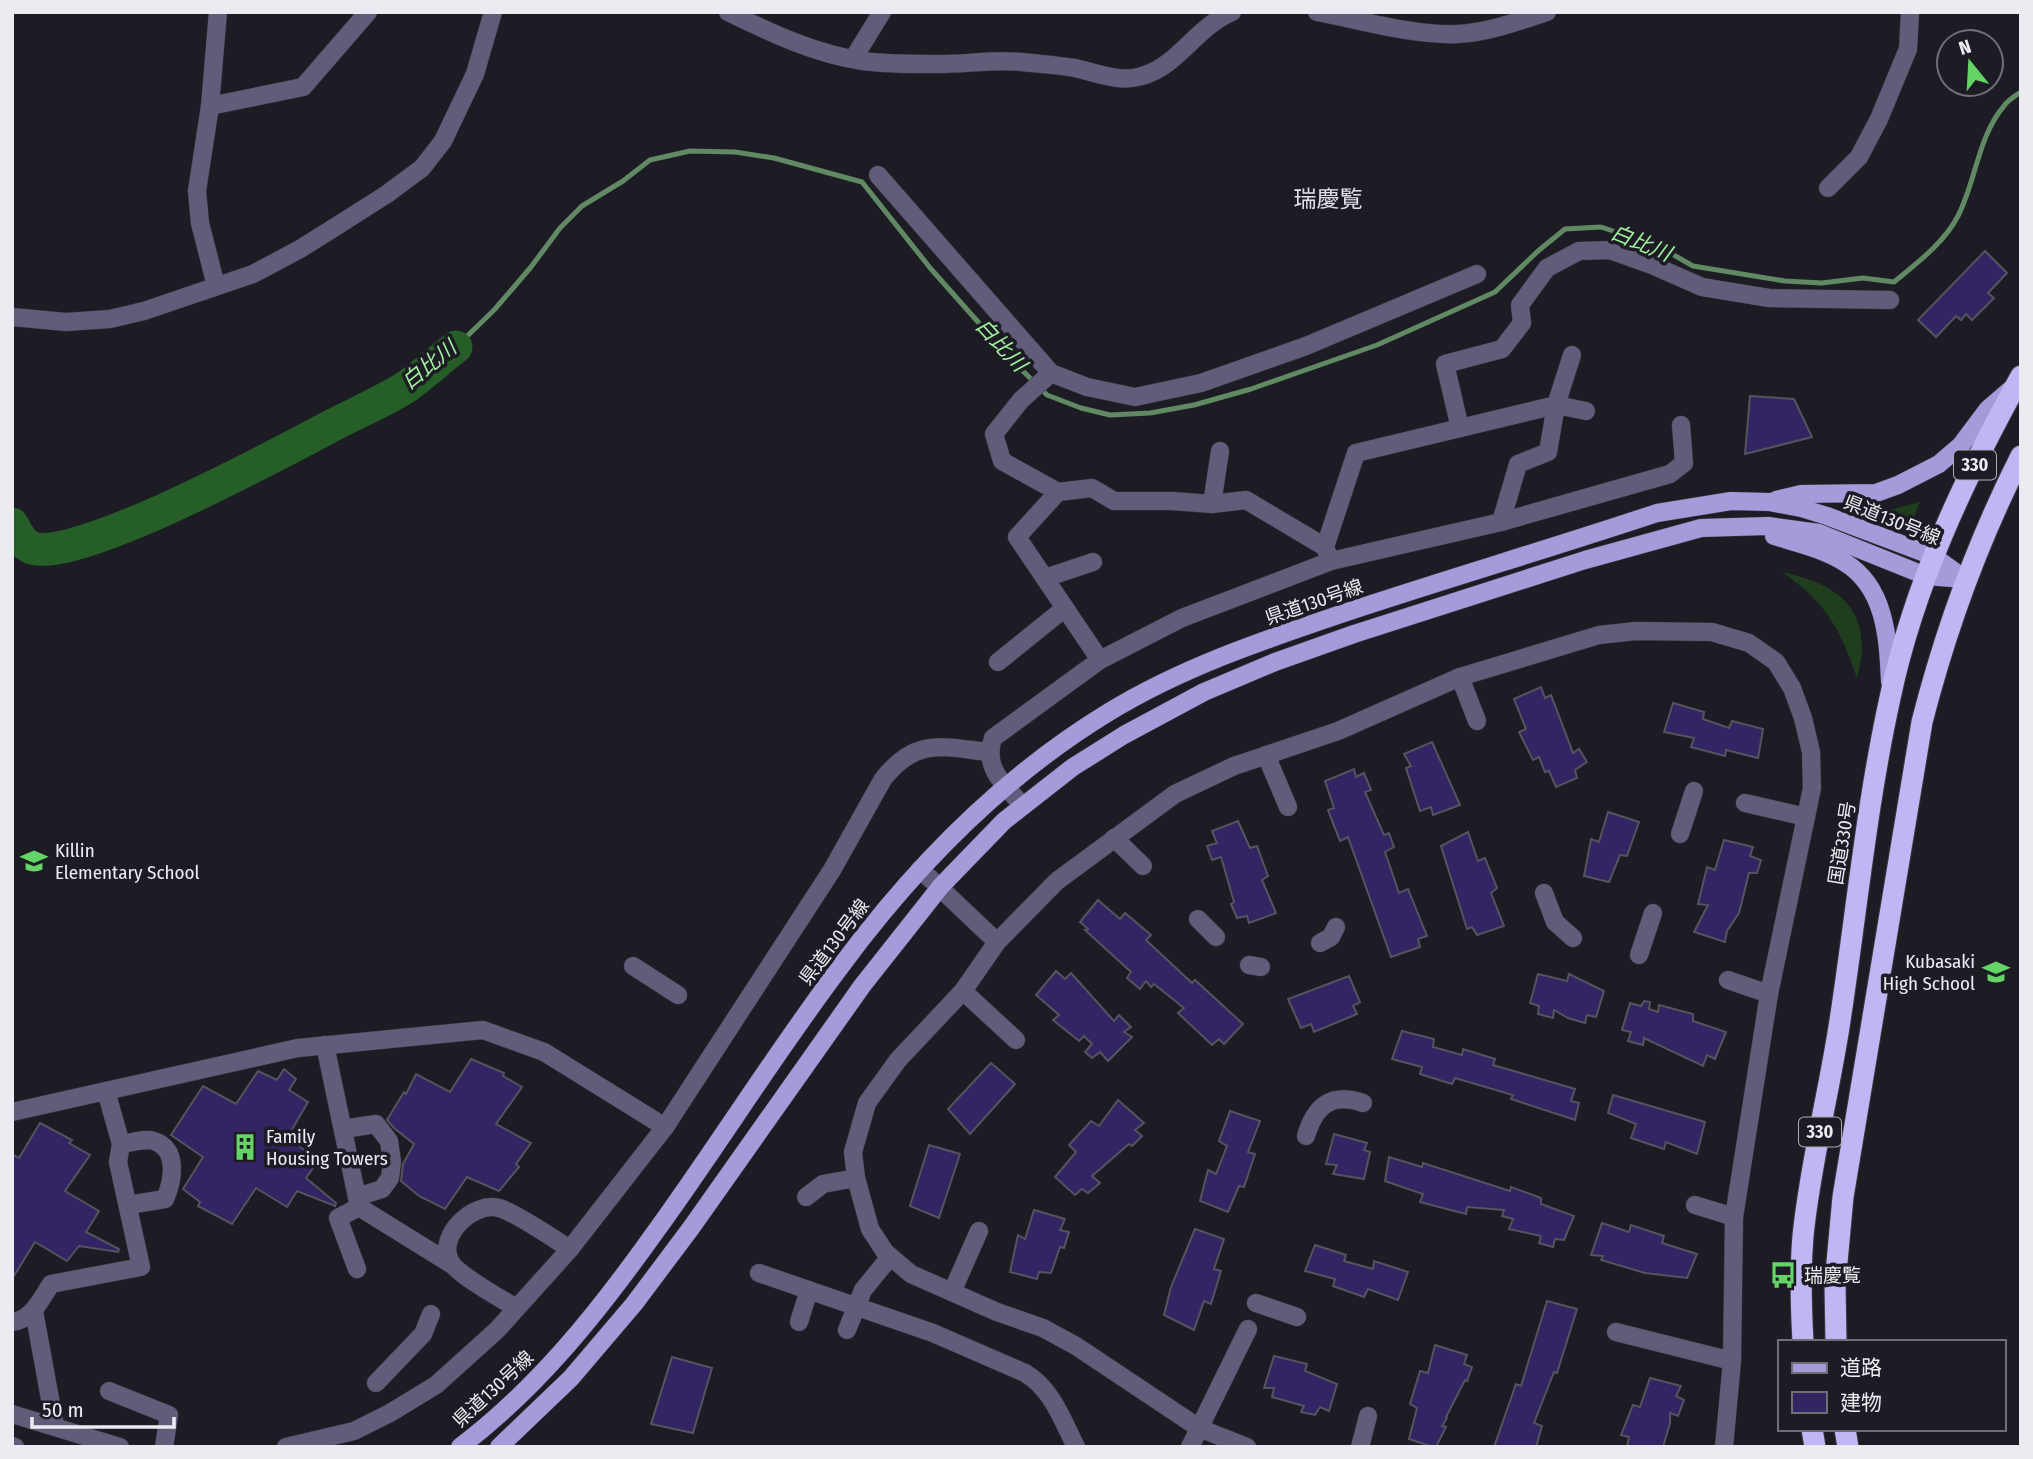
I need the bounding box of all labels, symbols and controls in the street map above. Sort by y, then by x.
north arrow [1935,28,2005,98]
text: N [1956,35,1974,60]
district label: 瑞慶覧 [1294,185,1363,213]
water label: 白比川 [1607,219,1677,268]
water label: 白比川 [970,313,1033,378]
water label: 白比川 [396,334,463,395]
road number: 330 [1954,450,1996,480]
street label: 県道130号線 [1840,490,1944,550]
street label: 県道130号線 [1262,575,1366,629]
street label: 国道330号 [1824,800,1860,886]
place label: Killin Elementary School [55,839,200,884]
school or university icon: Killin Elementary School [19,846,49,876]
street label: 県道130号線 [794,894,874,990]
place label: Kubasaki High School [1883,950,1975,995]
school or university icon: Kubasaki High School [1981,957,2011,987]
road number: 330 [1799,1118,1841,1147]
place label: Family Housing Towers [266,1125,388,1170]
building icon: Family Housing Towers [230,1132,260,1162]
bus stop icon: 瑞慶覧 [1768,1260,1798,1290]
place label: 瑞慶覧 [1804,1264,1861,1287]
legend [1778,1340,2005,1431]
street label: 県道130号線 [448,1346,538,1432]
text: 道路 [1840,1355,1882,1381]
scale bar [32,1386,173,1430]
text: 建物 [1840,1390,1882,1416]
text: 50 m [42,1397,84,1423]

